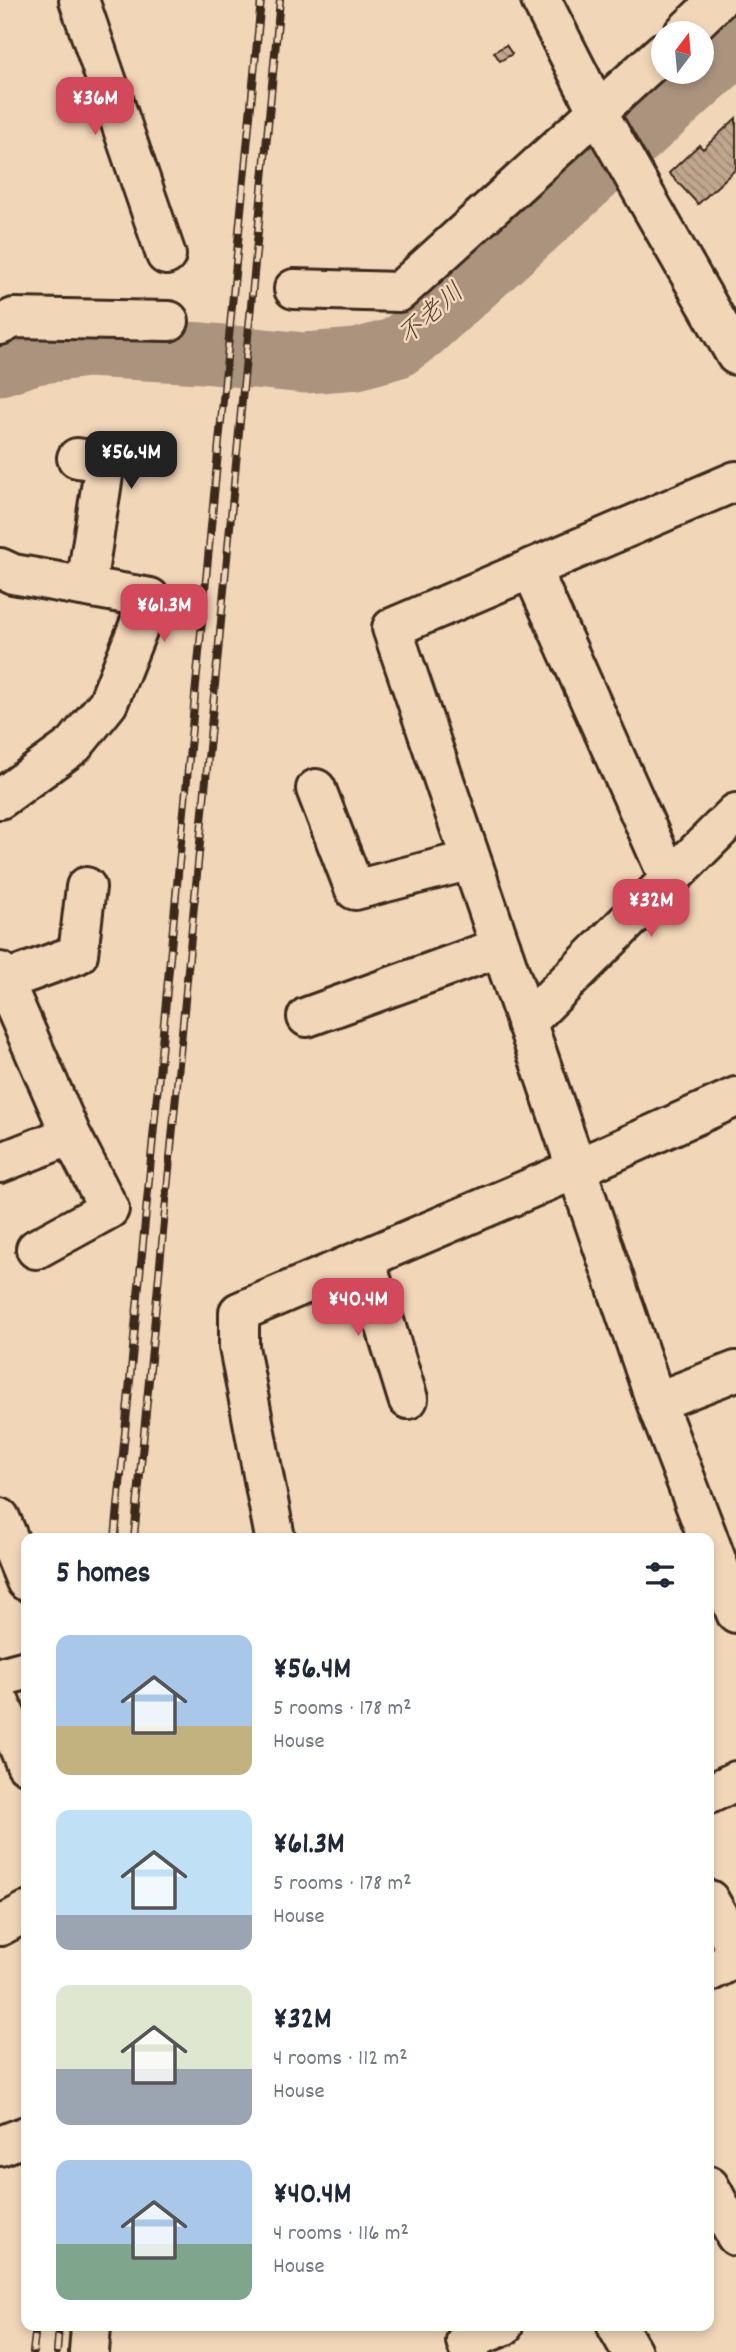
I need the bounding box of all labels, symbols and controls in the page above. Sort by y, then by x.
north arrow [651,21,714,84]
map controls [651,21,714,84]
pin: ¥36M [54,78,136,137]
text: ¥36M [72,83,118,116]
water label: 不老川 [390,275,474,355]
pin: ¥56.4M [74,432,188,491]
text: ¥56.4M [101,437,161,470]
pin: ¥61.3M [107,584,221,644]
text: ¥61.3M [137,590,191,623]
pin: ¥32M [610,880,692,939]
text: ¥32M [629,885,673,918]
pin: ¥40.4M [301,1278,415,1338]
text: ¥40.4M [328,1284,388,1317]
text: 5 homes [56,1554,150,1597]
icon: filters [641,1556,679,1594]
text: ¥56.4M [273,1650,351,1693]
icon: home [112,1663,196,1747]
text: 5 rooms · 178 m² [273,1693,412,1726]
text: House [273,1726,325,1759]
text: ¥61.3M [273,1825,345,1868]
icon: home [112,1838,196,1922]
text: 5 rooms · 178 m² [273,1868,412,1901]
text: House [273,1901,325,1934]
text: ¥32M [273,2000,332,2043]
icon: home [112,2013,196,2097]
text: 4 rooms · 112 m² [273,2043,408,2076]
text: House [273,2076,325,2109]
text: ¥40.4M [273,2175,351,2218]
icon: home [112,2188,196,2272]
text: 4 rooms · 116 m² [273,2218,409,2251]
text: House [273,2251,325,2284]

